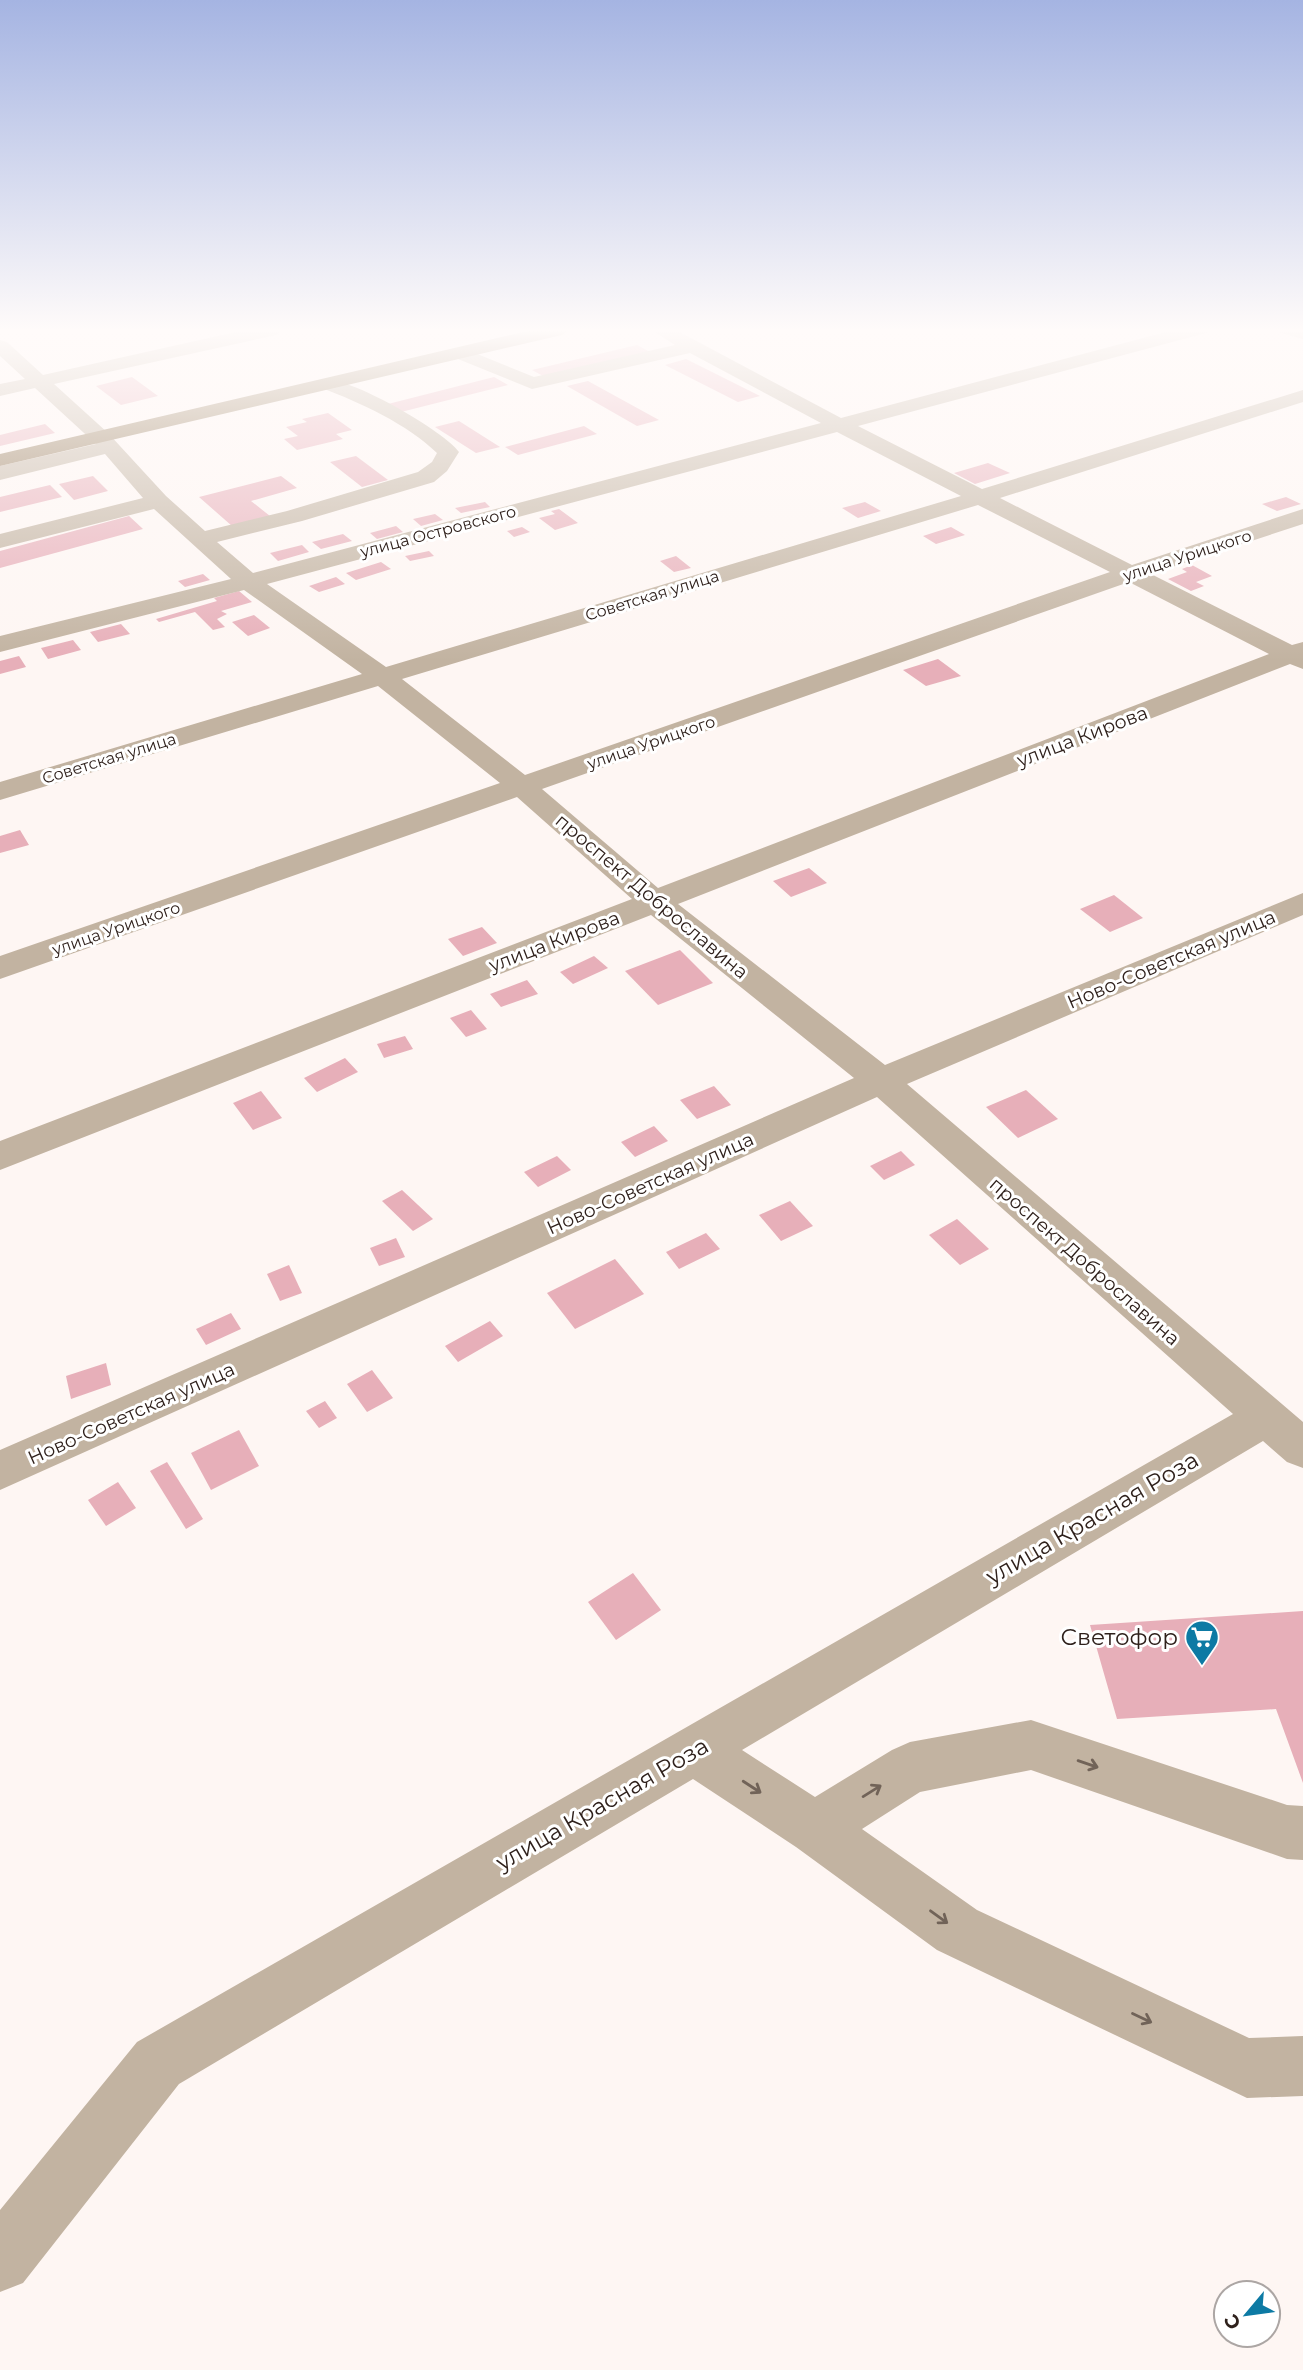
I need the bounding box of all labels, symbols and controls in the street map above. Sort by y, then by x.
street label: улица Островского [357,502,518,562]
street label: улица Урицкого [1120,526,1254,586]
street label: Советская улица [583,566,721,625]
street label: улица Кирова [1013,701,1151,772]
street label: улица Урицкого [584,712,718,774]
street label: Советская улица [40,729,178,788]
street label: проспект Доброславина [551,809,753,984]
street label: улица Урицкого [49,898,183,960]
street label: Ново-Советская улица [1064,905,1279,1014]
street label: улица Кирова [485,906,623,977]
street label: Ново-Советская улица [543,1127,757,1240]
street label: проспект Доброславина [985,1173,1184,1350]
street label: Ново-Советская улица [24,1357,238,1470]
street label: улица Красная Роза [980,1446,1203,1591]
supermarket icon: Светофор [1183,1618,1221,1667]
place label: Светофор [1060,1623,1178,1651]
street label: улица Красная Роза [490,1732,713,1877]
one-way arrow [1076,1759,1098,1771]
one-way arrow [742,1780,761,1794]
one-way arrow [862,1784,882,1798]
one-way arrow [929,1910,948,1924]
one-way arrow [1131,2012,1152,2025]
north arrow [1212,2279,1282,2349]
text: С [1219,2310,1246,2334]

